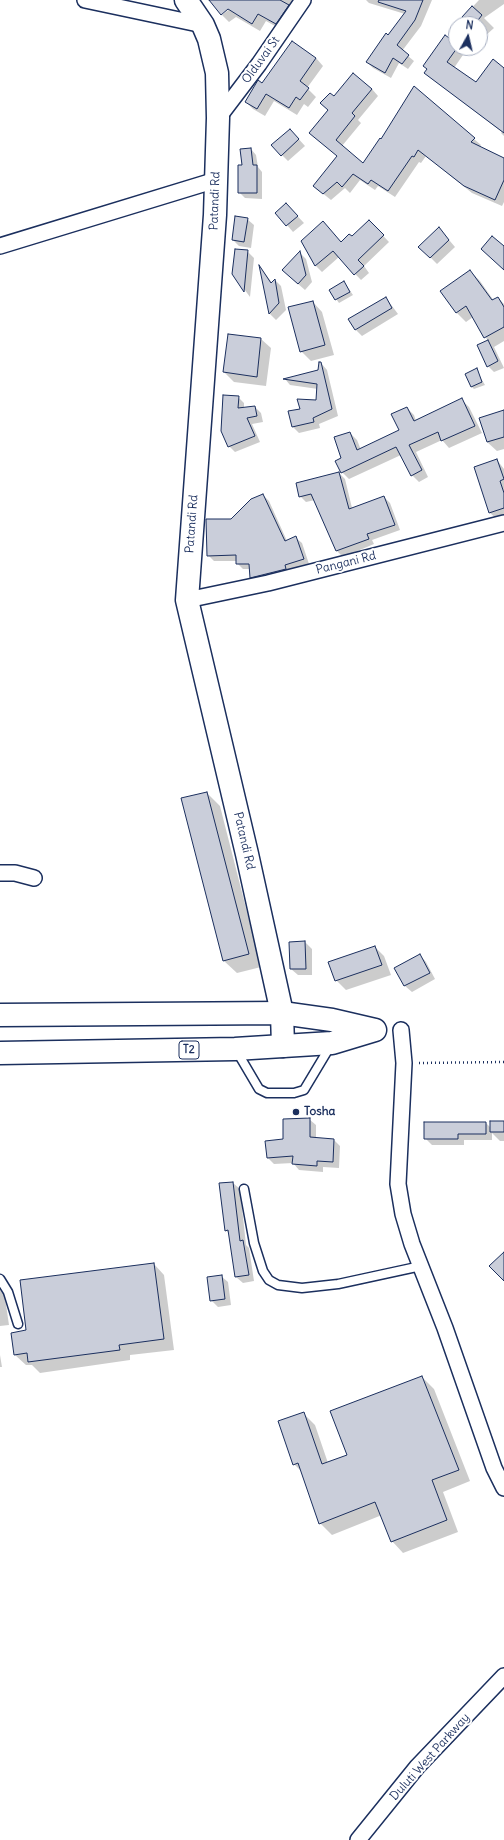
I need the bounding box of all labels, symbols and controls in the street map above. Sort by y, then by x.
north arrow [448,16,488,56]
text: N [465,18,474,33]
street label: Olduvai St [239,34,283,86]
street label: Patandi Rd [207,171,223,231]
street label: Patandi Rd [183,494,201,554]
street label: Pangani Rd [314,549,378,577]
street label: Patandi Rd [230,811,258,871]
road number: T2 [179,1041,199,1059]
place label: Tosha [304,1105,335,1119]
marker: Tosha [291,1107,301,1117]
street label: Duluti West Parkway [387,1711,473,1803]

